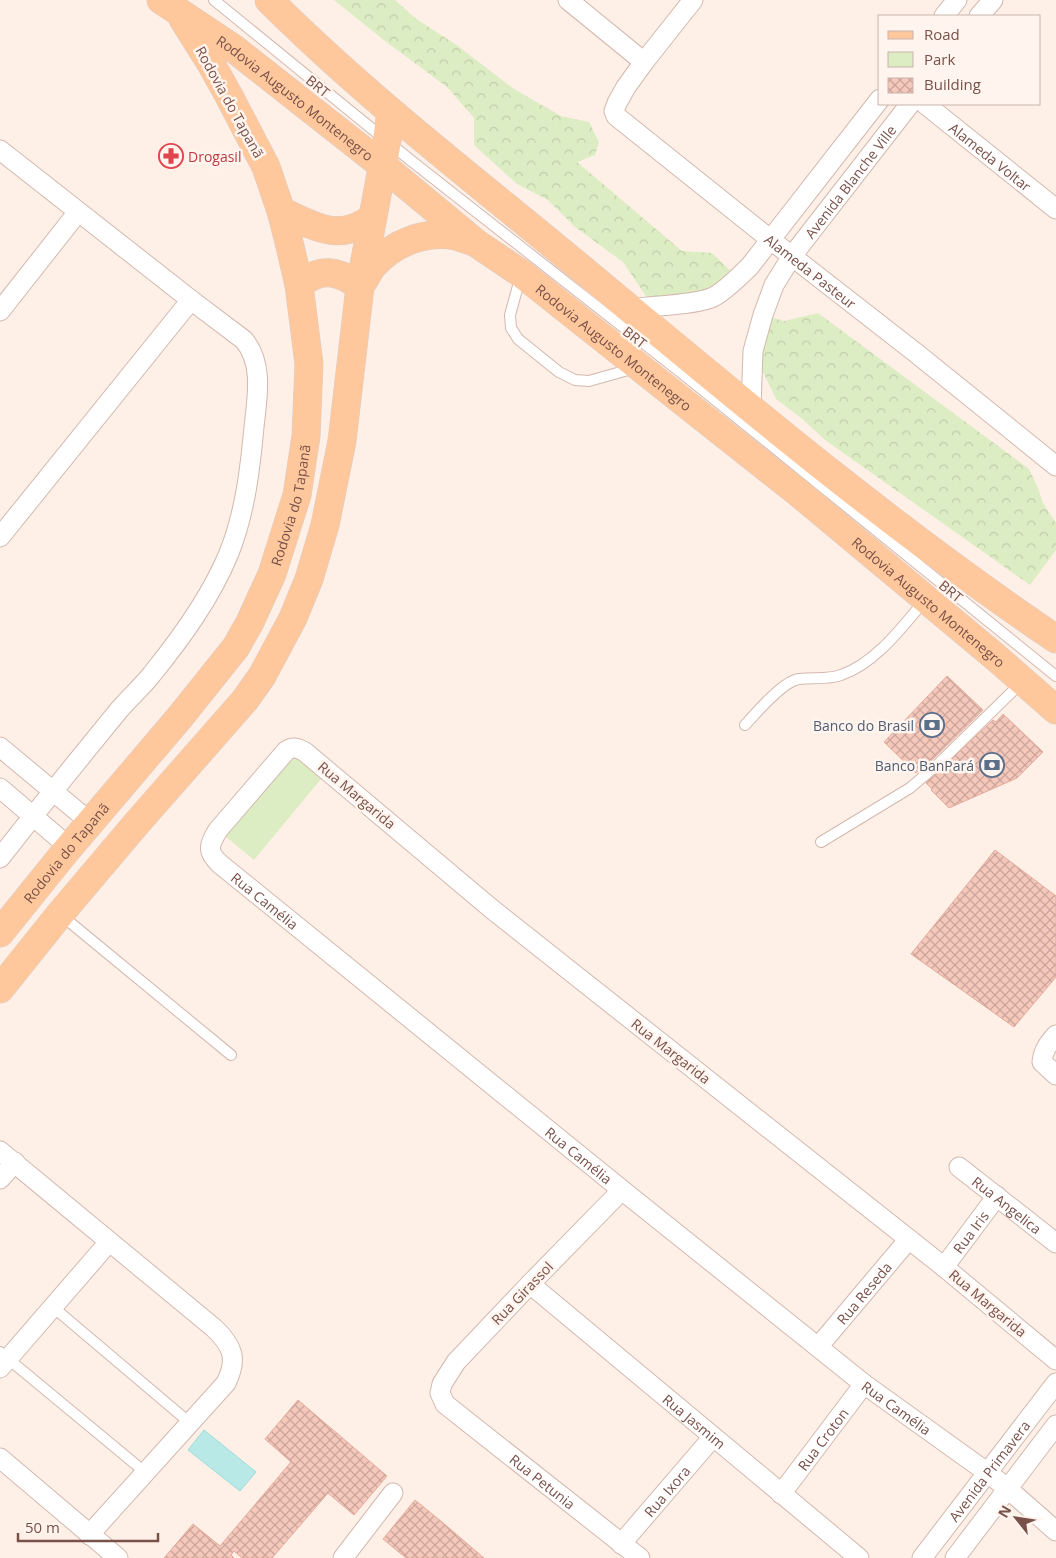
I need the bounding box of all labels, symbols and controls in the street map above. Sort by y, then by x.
legend [878,15,1041,105]
text: Road [924,24,960,44]
street label: Rodovia Augusto Montenegro [213,30,378,165]
street label: Rodovia do Tapanã [191,43,269,161]
text: Park [924,49,955,69]
street label: BRT [302,71,334,102]
text: Building [924,74,981,94]
street label: Alameda Voltar [946,118,1036,195]
street label: Avenida Blanche Ville [800,121,900,242]
pharmacy icon: Drogasil [158,143,184,169]
place label: Drogasil [188,147,241,166]
street label: Alameda Pasteur [761,229,861,313]
street label: Rodovia Augusto Montenegro [532,279,696,415]
street label: BRT [619,322,651,352]
street label: Rodovia do Tapanã [266,443,314,568]
street label: Rodovia Augusto Montenegro [848,532,1010,671]
street label: BRT [935,576,967,607]
bank icon: Banco do Brasil [919,712,945,738]
place label: Banco do Brasil [813,716,914,735]
bank icon: Banco BanPará [979,752,1005,778]
place label: Banco BanPará [875,756,974,775]
street label: Rua Margarida [314,757,400,833]
street label: Rodovia do Tapanã [19,798,113,907]
street label: Rua Camélia [228,868,303,933]
street label: Rua Margarida [627,1014,715,1088]
street label: Rua Camélia [541,1122,616,1188]
street label: Rua Angelica [968,1171,1046,1238]
street label: Rua Iris [948,1206,993,1257]
street label: Rua Girassol [487,1257,557,1329]
street label: Rua Reseda [832,1257,896,1328]
street label: Rua Margarida [945,1265,1031,1341]
street label: Rua Camélia [858,1376,935,1439]
street label: Rua Jasmim [659,1389,730,1453]
street label: Rua Croton [793,1404,852,1474]
street label: Avenida Primavera [944,1416,1034,1525]
street label: Rua Petunia [506,1449,579,1513]
street label: Rua Ixora [639,1461,694,1521]
north arrow [991,1493,1041,1543]
text: N [993,1502,1015,1521]
scale bar [18,1510,158,1542]
text: 50 m [25,1517,60,1537]

